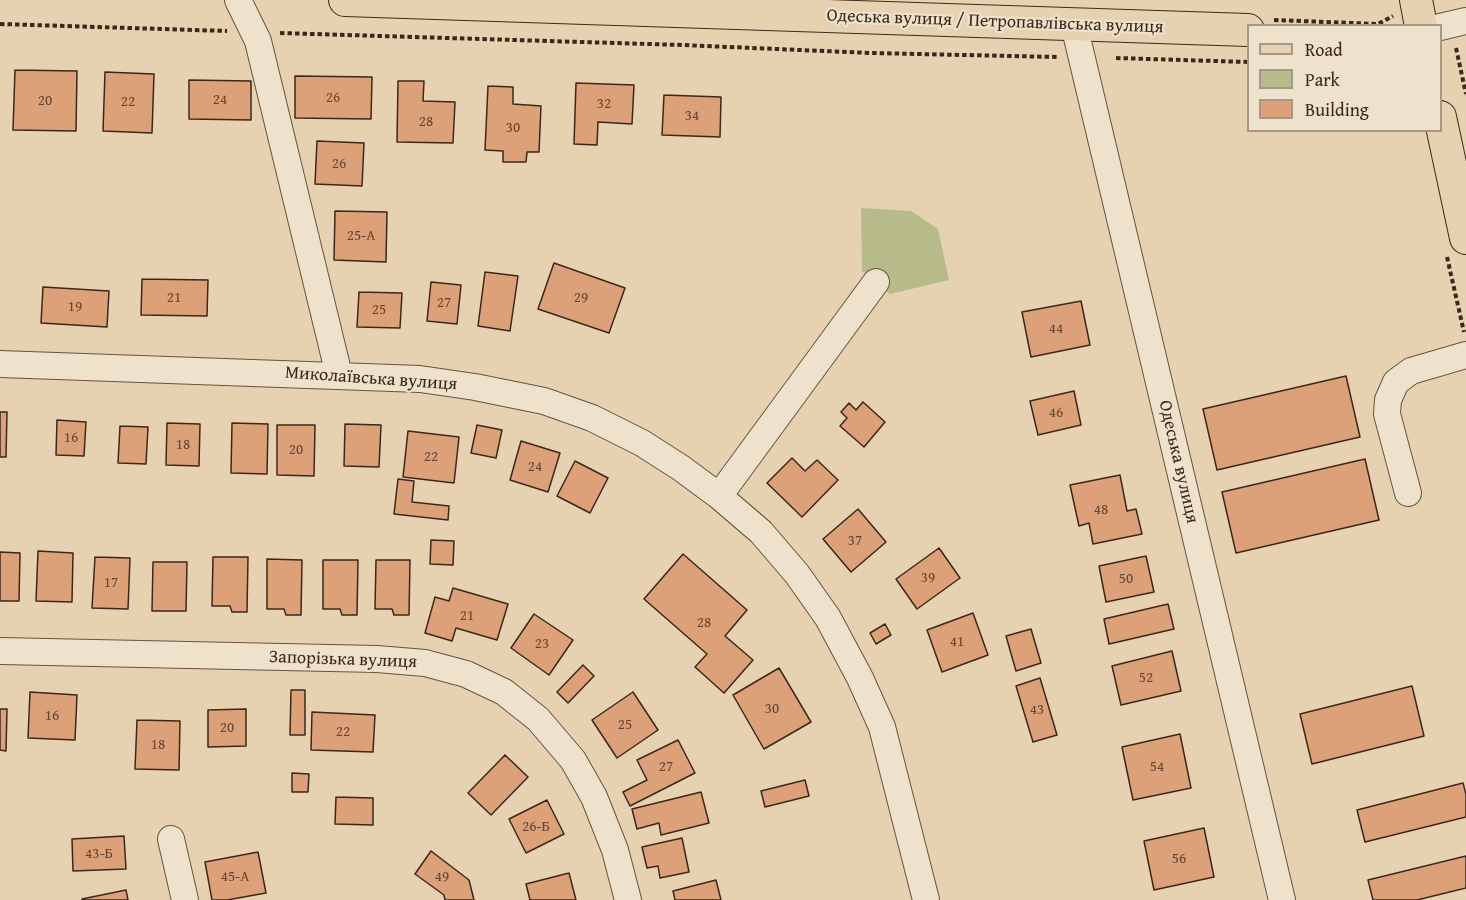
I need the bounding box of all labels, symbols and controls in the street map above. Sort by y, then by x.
street label: Одеська вулиця / Петропавлівська вулиця [826,5,1164,39]
legend [1247,24,1442,132]
text: Road [1305,36,1343,63]
text: Park [1305,66,1340,93]
house number: 26 [326,89,340,107]
house number: 24 [213,91,227,109]
house number: 20 [38,92,52,110]
house number: 22 [121,93,135,111]
house number: 32 [597,95,611,113]
text: Building [1305,96,1369,123]
house number: 34 [685,107,699,125]
house number: 28 [419,113,433,131]
house number: 30 [506,119,520,137]
house number: 26 [332,155,346,173]
house number: 25-А [347,227,375,245]
house number: 21 [167,289,181,307]
house number: 29 [574,289,588,307]
house number: 27 [437,294,451,312]
house number: 19 [68,298,82,316]
house number: 25 [372,301,386,319]
house number: 44 [1049,320,1063,338]
street label: Миколаївська вулиця [284,362,458,396]
street label: Одеська вулиця [1153,398,1203,526]
house number: 46 [1049,404,1063,422]
house number: 16 [64,429,78,447]
house number: 18 [176,436,190,454]
house number: 20 [289,441,303,459]
house number: 22 [424,448,438,466]
house number: 24 [528,458,542,476]
house number: 48 [1094,501,1108,519]
house number: 37 [848,532,862,550]
house number: 39 [921,569,935,587]
house number: 50 [1119,570,1133,588]
house number: 17 [104,574,118,592]
house number: 21 [460,607,474,625]
house number: 28 [697,614,711,632]
house number: 41 [950,633,964,651]
house number: 23 [535,635,549,653]
street label: Запорізька вулиця [269,647,417,673]
house number: 52 [1139,669,1153,687]
house number: 30 [765,700,779,718]
house number: 43 [1030,701,1044,719]
house number: 16 [45,707,59,725]
house number: 25 [618,716,632,734]
house number: 20 [220,719,234,737]
house number: 22 [336,723,350,741]
house number: 18 [151,736,165,754]
house number: 27 [659,758,673,776]
house number: 54 [1150,758,1164,776]
house number: 26-Б [522,818,550,836]
house number: 43-Б [85,845,113,863]
house number: 56 [1172,850,1186,868]
house number: 45-А [221,868,249,886]
house number: 49 [435,868,449,886]

